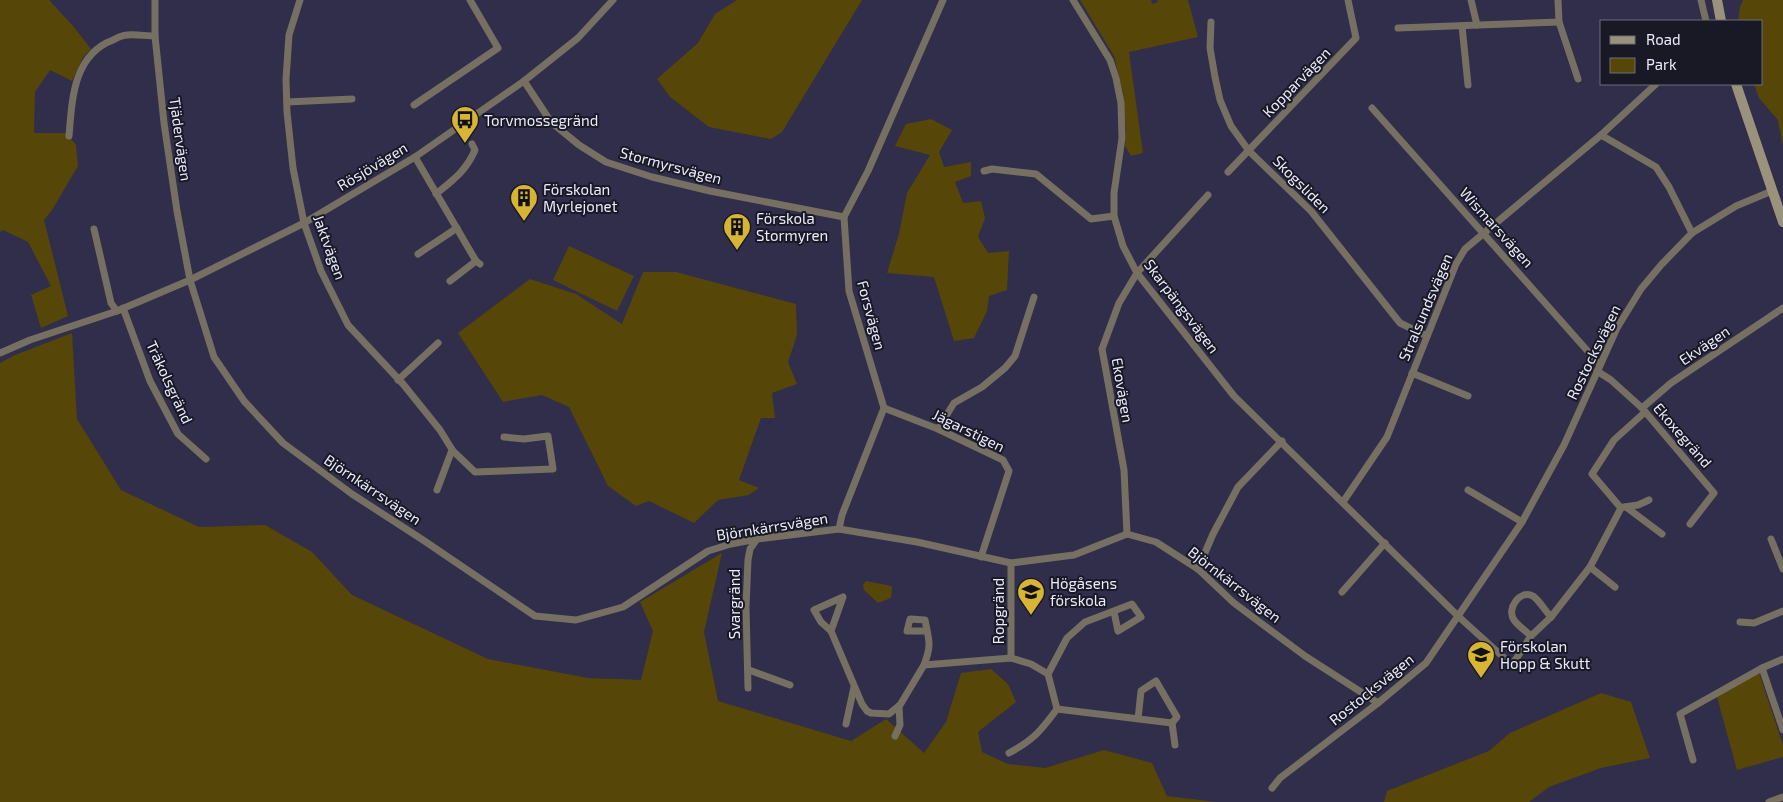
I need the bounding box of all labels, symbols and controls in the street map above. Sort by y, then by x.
legend [1600,20,1763,85]
text: Road [1646,30,1681,48]
street label: Kopparvägen [1258,43,1334,121]
text: Park [1646,55,1677,73]
street label: Tjädervägen [165,96,196,182]
bus stop icon: Torvmossegränd [450,105,480,144]
place label: Torvmossegränd [484,111,598,129]
street label: Rösjövägen [334,138,411,195]
street label: Stormyrsvägen [618,143,724,187]
street label: Skogsliden [1270,152,1334,216]
place label: Förskolan Myrlejonet [543,180,618,216]
building icon: Förskolan Myrlejonet [509,183,539,222]
street label: Wismarsvägen [1456,183,1538,271]
place label: Förskola Stormyren [756,209,828,244]
street label: Jaktvägen [310,212,350,282]
building icon: Förskola Stormyren [722,212,752,251]
street label: Stralsundsvägen [1394,251,1456,363]
street label: Skarpängsvägen [1141,255,1223,357]
street label: Forsvägen [854,278,890,352]
street label: Rostocksvägen [1562,302,1624,402]
street label: Ekvägen [1675,322,1733,368]
street label: Träkolsgränd [143,338,197,426]
street label: Ekovägen [1108,356,1138,424]
street label: Ekoxegränd [1650,399,1716,471]
street label: Jägarstigen [930,405,1008,455]
street label: Björnkärrsvägen [321,450,425,529]
street label: Björnkärrsvägen [715,508,829,545]
street label: Björnkärrsvägen [1184,542,1285,627]
street label: Svargränd [725,569,743,639]
place label: Högåsens förskola [1050,574,1117,609]
school or university icon: Högåsens förskola [1016,577,1046,616]
street label: Ropgränd [989,578,1007,644]
place label: Förskolan Hopp & Skutt [1500,637,1591,672]
school or university icon: Förskolan Hopp & Skutt [1466,640,1496,679]
street label: Rostocksvägen [1325,649,1417,729]

